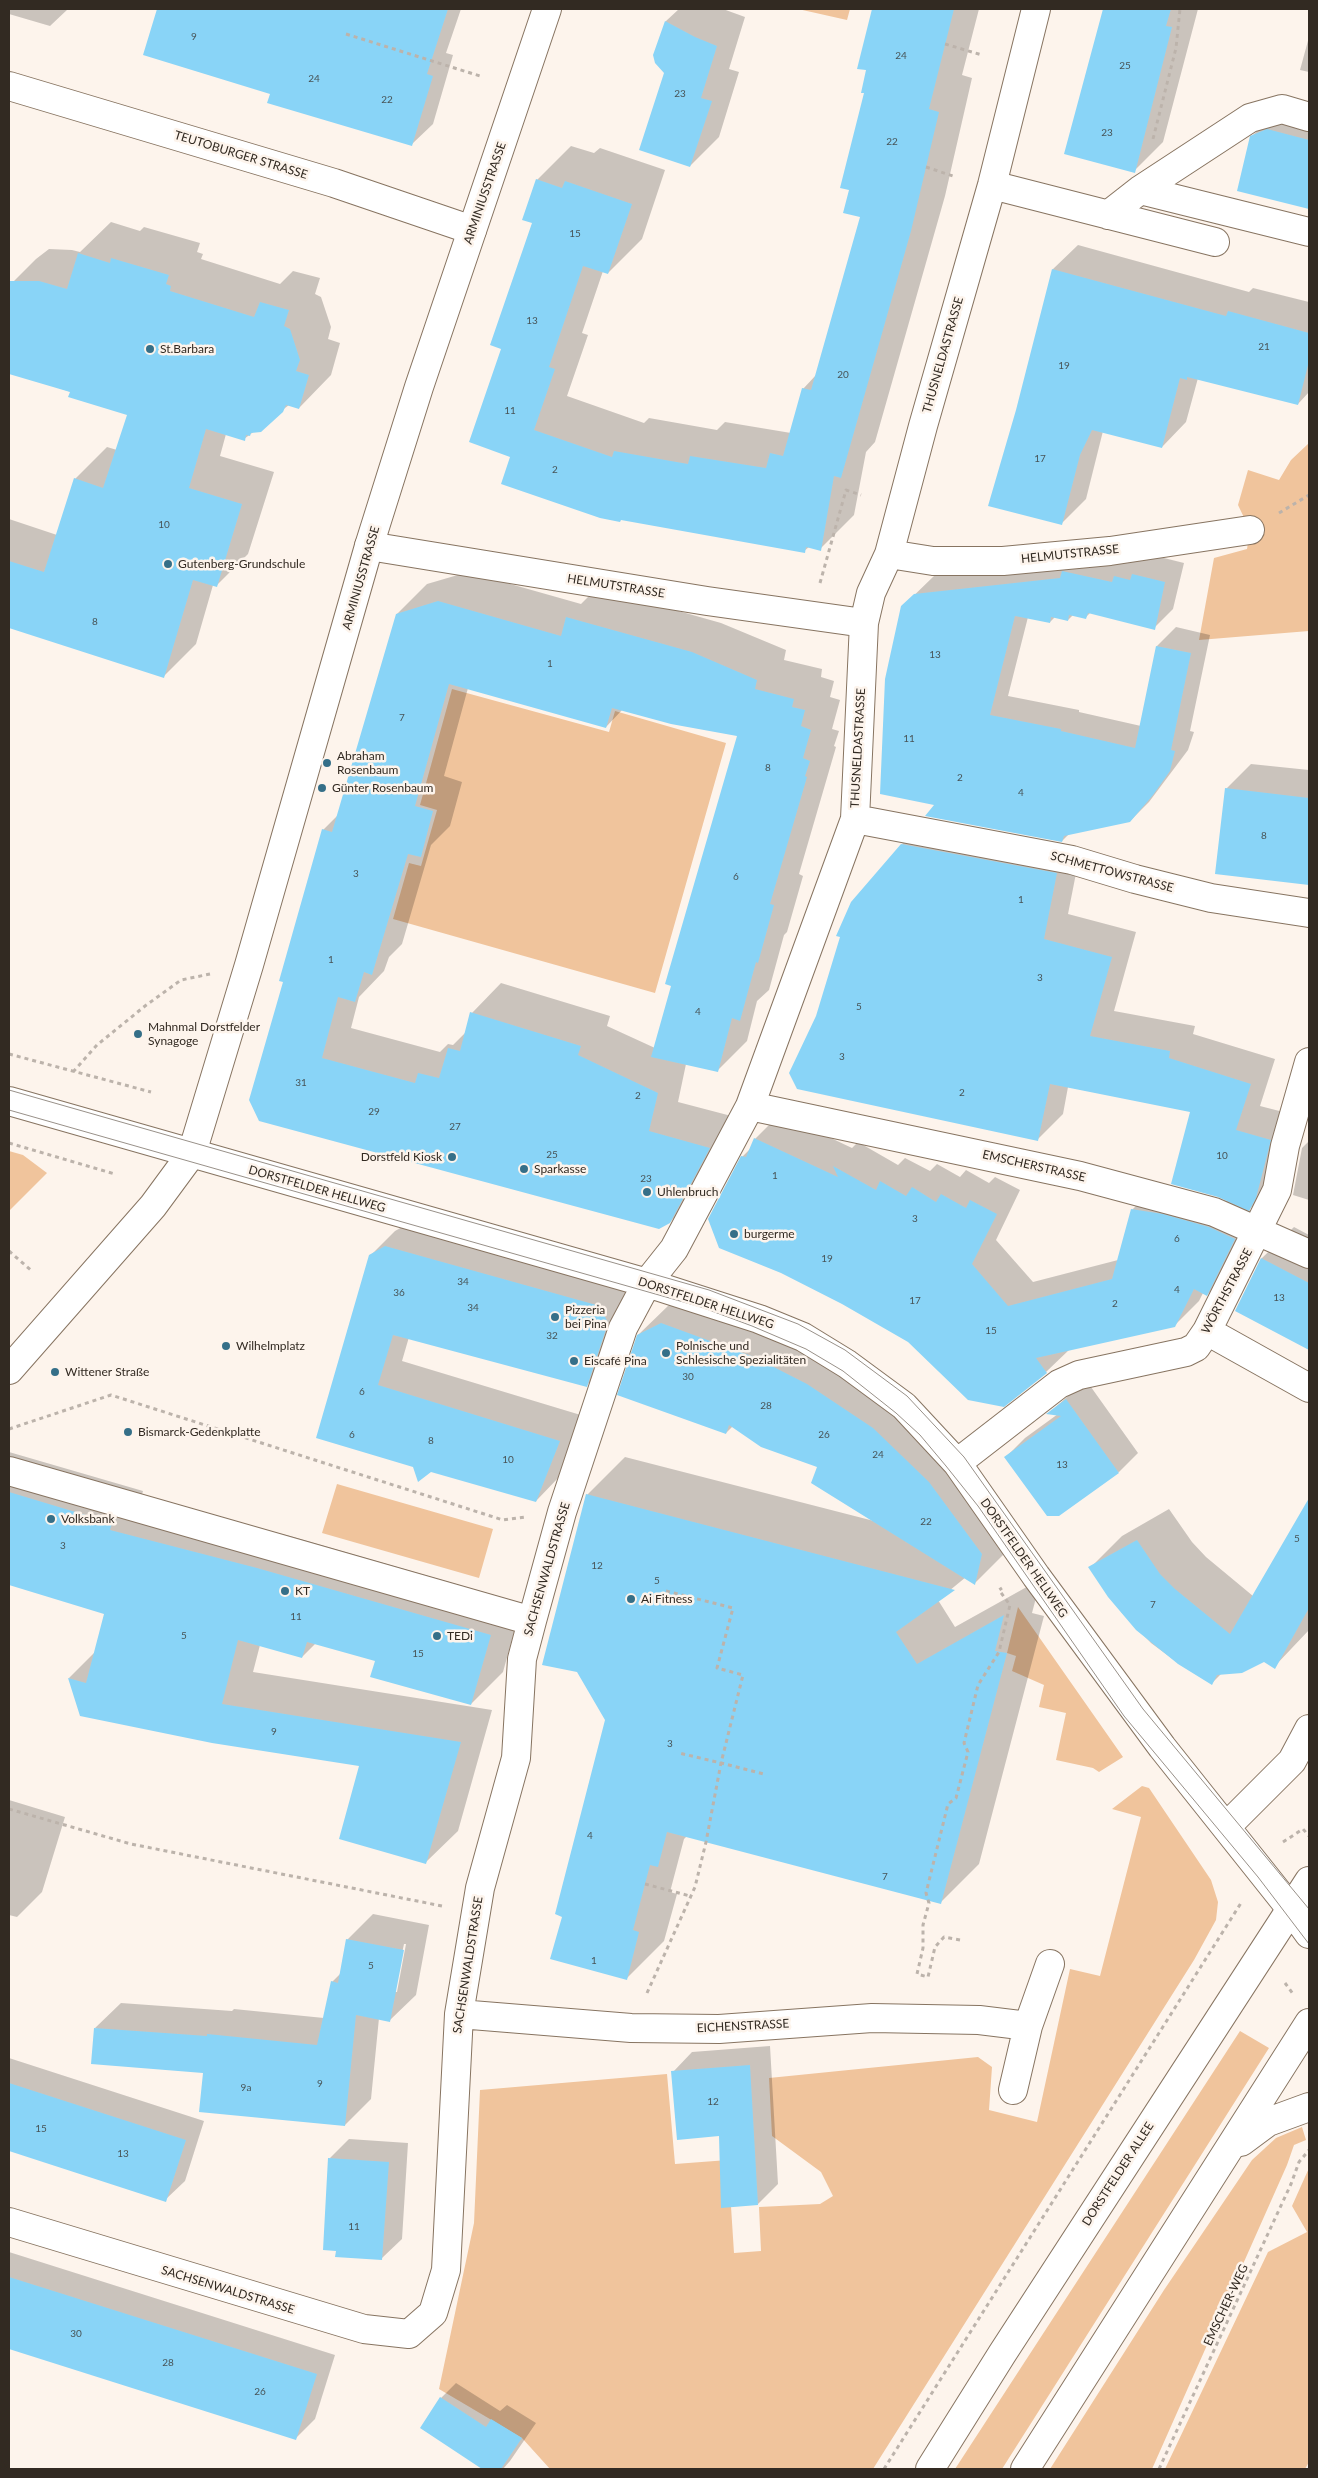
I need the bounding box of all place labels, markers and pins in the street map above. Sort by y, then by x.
place label: St.Barbara [160,342,214,356]
marker: St.Barbara [144,343,156,355]
place label: Gutenberg-Grundschule [178,557,305,571]
marker: Gutenberg-Grundschule [162,558,174,570]
place label: Abraham Rosenbaum [337,749,398,777]
marker: Abraham Rosenbaum [321,757,333,769]
place label: Günter Rosenbaum [332,781,433,795]
marker: Günter Rosenbaum [316,782,328,794]
place label: Mahnmal Dorstfelder Synagoge [148,1020,260,1048]
marker: Mahnmal Dorstfelder Synagoge [132,1028,144,1040]
place label: Dorstfeld Kiosk [361,1150,442,1164]
marker: Dorstfeld Kiosk [446,1151,458,1163]
place label: Sparkasse [534,1162,586,1176]
marker: Sparkasse [518,1163,530,1175]
place label: Uhlenbruch [657,1185,718,1199]
marker: Uhlenbruch [641,1186,653,1198]
place label: burgerme [744,1227,795,1241]
marker: burgerme [728,1228,740,1240]
place label: Pizzeria bei Pina [565,1303,607,1331]
marker: Pizzeria bei Pina [549,1311,561,1323]
place label: Wilhelmplatz [236,1339,305,1353]
place label: Polnische und Schlesische Spezialitäten [676,1339,806,1367]
marker: Wilhelmplatz [220,1340,232,1352]
marker: Polnische und Schlesische Spezialitäten [660,1347,672,1359]
place label: Eiscafé Pina [584,1354,647,1368]
marker: Eiscafé Pina [568,1355,580,1367]
place label: Wittener Straße [65,1365,149,1379]
marker: Wittener Straße [49,1366,61,1378]
place label: Bismarck-Gedenkplatte [138,1425,260,1439]
marker: Bismarck-Gedenkplatte [122,1426,134,1438]
place label: Volksbank [61,1512,115,1526]
marker: Volksbank [45,1513,57,1525]
place label: KT [295,1584,310,1598]
marker: KT [279,1585,291,1597]
place label: Ai Fitness [641,1592,692,1606]
marker: Ai Fitness [625,1593,637,1605]
place label: TEDi [447,1629,473,1643]
marker: TEDi [431,1630,443,1642]

